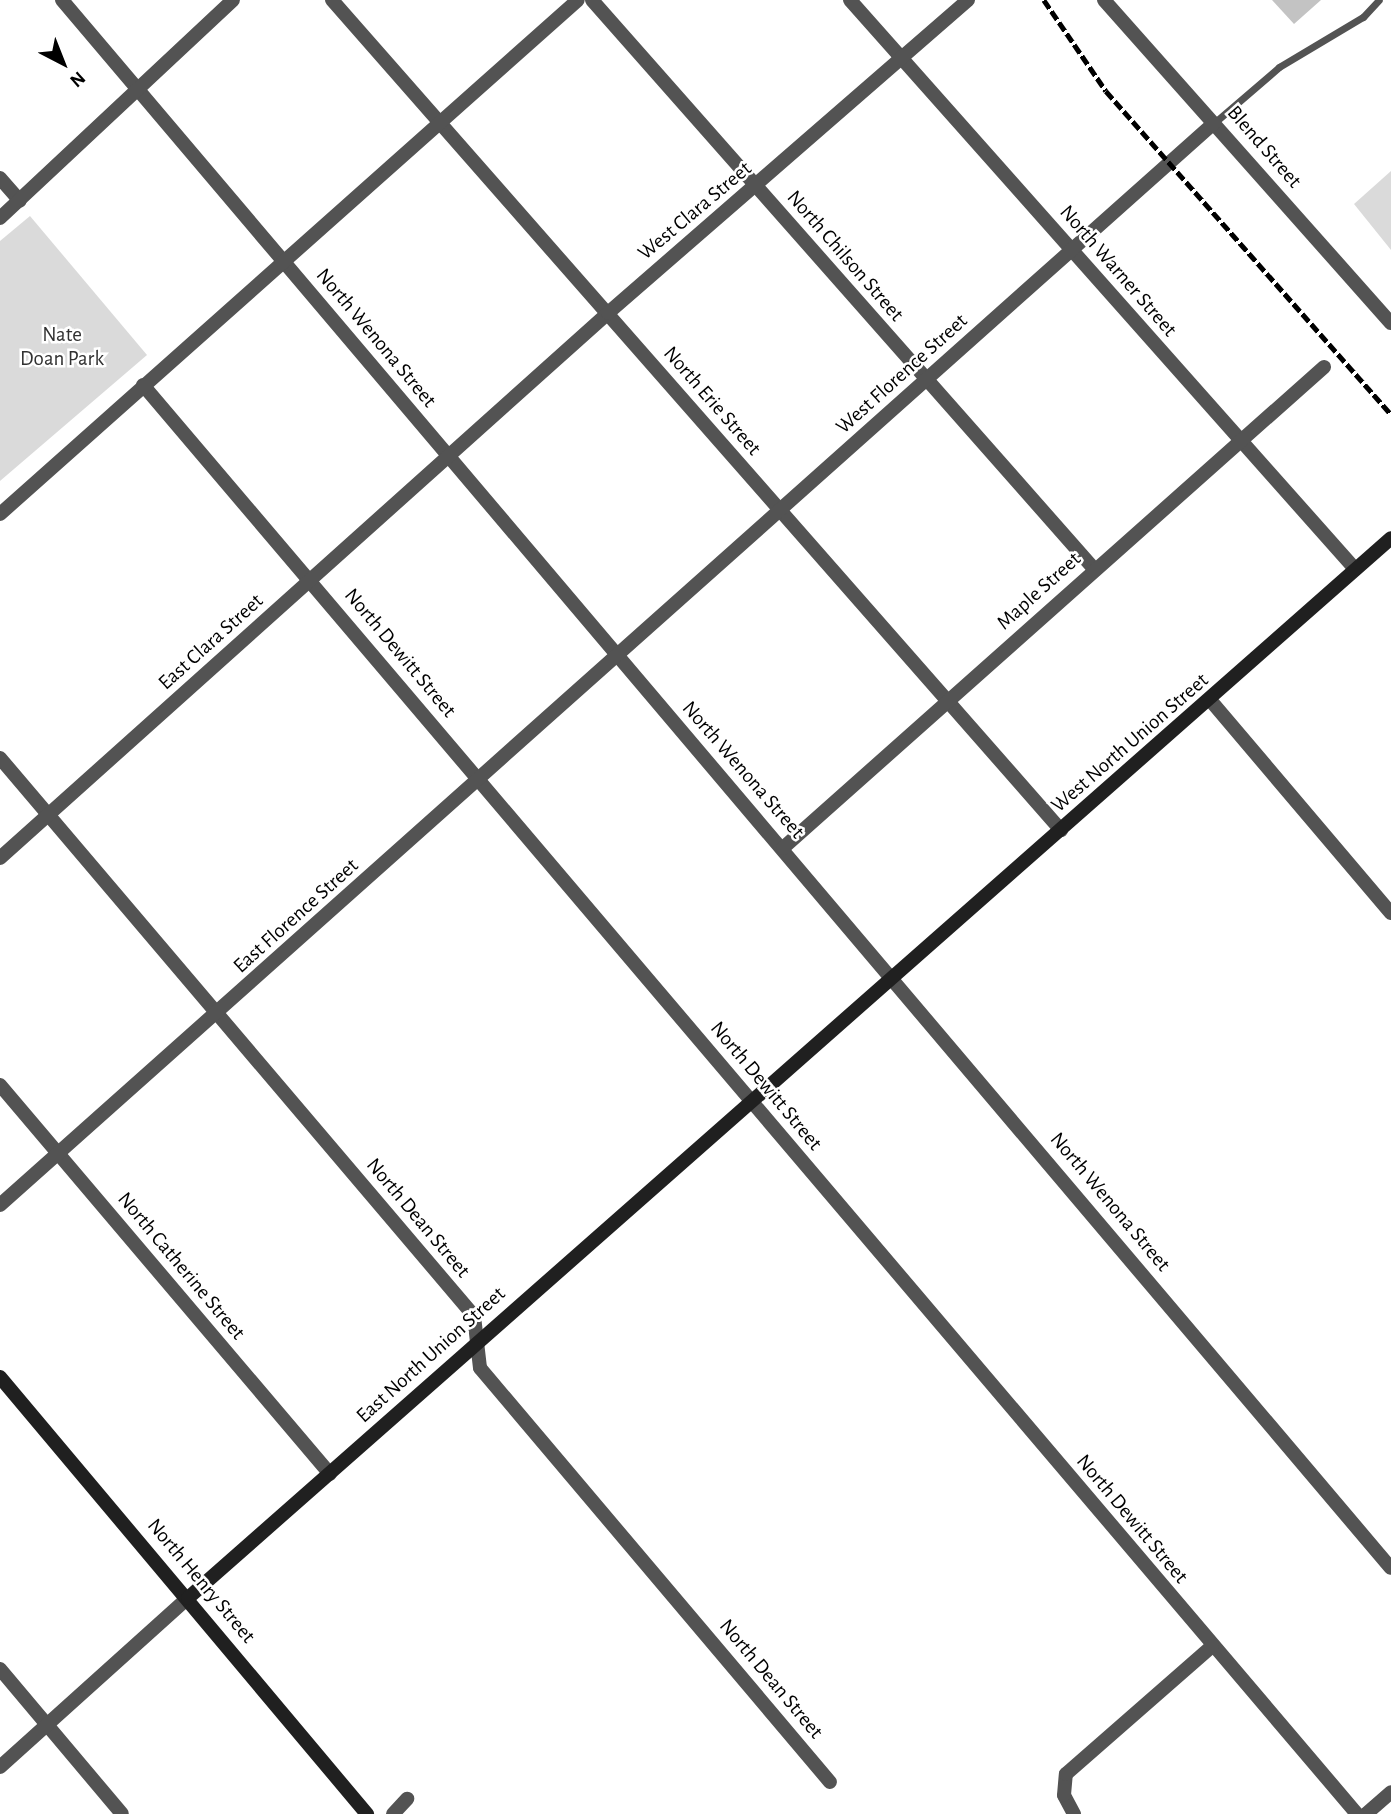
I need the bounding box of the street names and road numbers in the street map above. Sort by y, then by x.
street label: Blend Street [1221,101,1307,193]
street label: West Clara Street [633,156,757,266]
street label: North Chilson Street [781,185,909,327]
street label: North Warner Street [1054,200,1182,342]
street label: North Wenona Street [310,263,442,413]
street label: West Florence Street [831,309,973,439]
street label: North Erie Street [658,341,766,461]
street label: Maple Street [992,547,1086,635]
street label: North Dewitt Street [339,583,461,723]
street label: East Clara Street [153,588,269,696]
street label: West North Union Street [1046,668,1214,818]
street label: North Wenona Street [676,696,810,844]
street label: East Florence Street [228,853,364,979]
street label: North Dewitt Street [705,1016,827,1156]
street label: North Wenona Street [1044,1127,1176,1277]
street label: North Dean Street [361,1153,475,1283]
street label: North Catherine Street [112,1187,250,1345]
street label: East North Union Street [351,1281,511,1429]
street label: North Dewitt Street [1071,1449,1193,1589]
street label: North Henry Street [142,1514,260,1648]
street label: North Dean Street [714,1614,828,1744]

